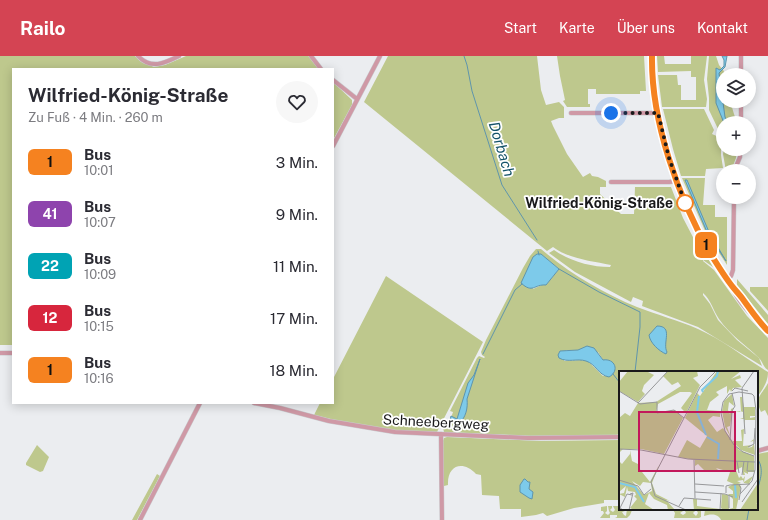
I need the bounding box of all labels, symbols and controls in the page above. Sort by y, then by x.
text: Railo [20,17,66,39]
text: Start [504,20,537,36]
text: Karte [559,20,595,36]
text: Über uns [617,20,675,36]
text: Kontakt [697,20,748,36]
map controls [716,68,756,204]
button: layers [716,68,756,108]
button: heart [276,81,318,123]
text: Wilfried-König-Straße [28,84,228,106]
your location [601,103,621,123]
text: Zu Fuß · 4 Min. · 260 m [28,110,163,125]
button: + [716,116,756,156]
water label: Dorbach [486,119,518,179]
text: Bus [84,146,111,163]
text: 1 [47,154,53,170]
text: 3 Min. [276,154,318,171]
text: 10:01 [84,163,113,178]
button: − [716,164,756,204]
marker: Wilfried-König-Straße [676,194,694,212]
place label: Wilfried-König-Straße [525,195,673,211]
text: Bus [84,198,111,215]
text: 41 [42,206,58,222]
text: 9 Min. [276,206,318,223]
text: 10:07 [84,215,116,230]
line badge: 1 [693,232,719,258]
text: 1 [703,237,709,253]
text: Bus [84,250,111,267]
text: 22 [41,258,59,274]
text: 11 Min. [273,258,318,275]
text: 10:09 [84,267,116,282]
text: Bus [84,302,111,319]
text: 12 [43,310,57,326]
text: 17 Min. [270,310,318,327]
text: 10:15 [84,319,114,334]
text: Bus [84,354,111,371]
text: 1 [47,362,53,378]
text: 18 Min. [269,362,318,379]
text: 10:16 [84,371,114,386]
inset map [619,371,758,510]
street label: Schneebergweg [382,411,490,433]

